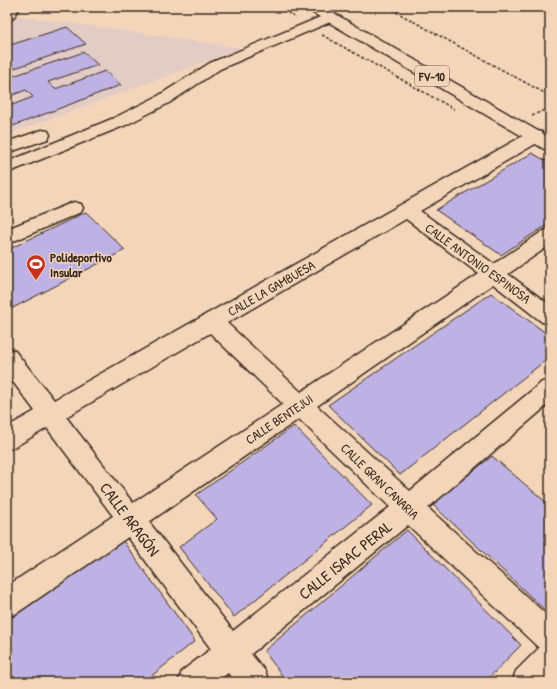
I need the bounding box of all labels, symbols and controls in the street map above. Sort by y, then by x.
road number: FV-10 [415,66,449,86]
street label: CALLE ANTONIO ESPINOSA [422,219,535,308]
place label: Polideportivo Insular [50,248,112,281]
sports icon: Polideportivo Insular [25,253,47,281]
street label: CALLE LA GAMBUESA [224,255,319,320]
street label: CALLE BENTEJUI [242,390,316,448]
street label: CALLE GRAN CANARIA [337,439,424,523]
street label: CALLE ARAGÓN [95,478,165,560]
street label: CALLE ISAAC PERAL [294,515,396,604]

